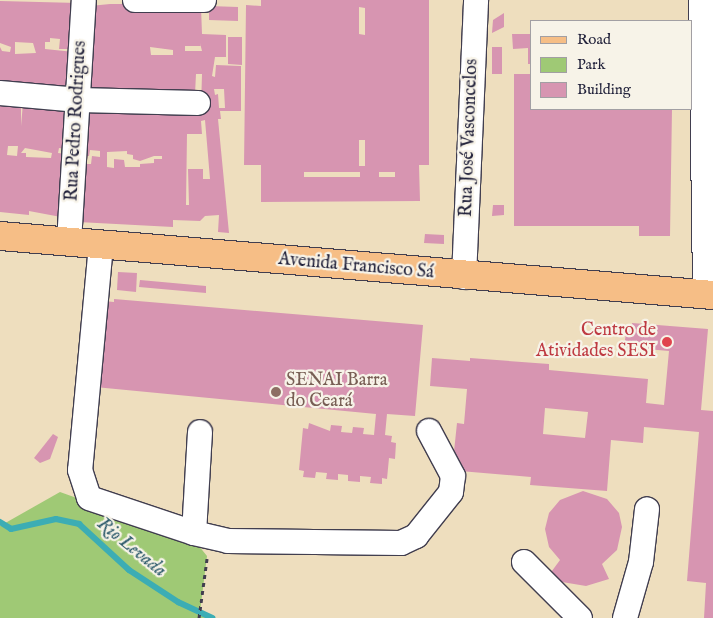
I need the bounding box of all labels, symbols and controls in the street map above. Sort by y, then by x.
legend [530,20,693,110]
text: Road [577,30,611,49]
street label: Rua Pedro Rodrigues [62,40,92,202]
text: Park [577,55,606,74]
street label: Rua José Vasconcelos [456,59,484,217]
text: Building [577,80,631,99]
street label: Avenida Francisco Sá [277,249,435,285]
place label: Centro de Atividades SESI [536,321,656,364]
marker: Centro de Atividades SESI [660,335,674,349]
place label: SENAI Barra do Ceará [286,371,387,414]
marker: SENAI Barra do Ceará [270,386,282,398]
water label: Rio Levada [92,513,170,583]

